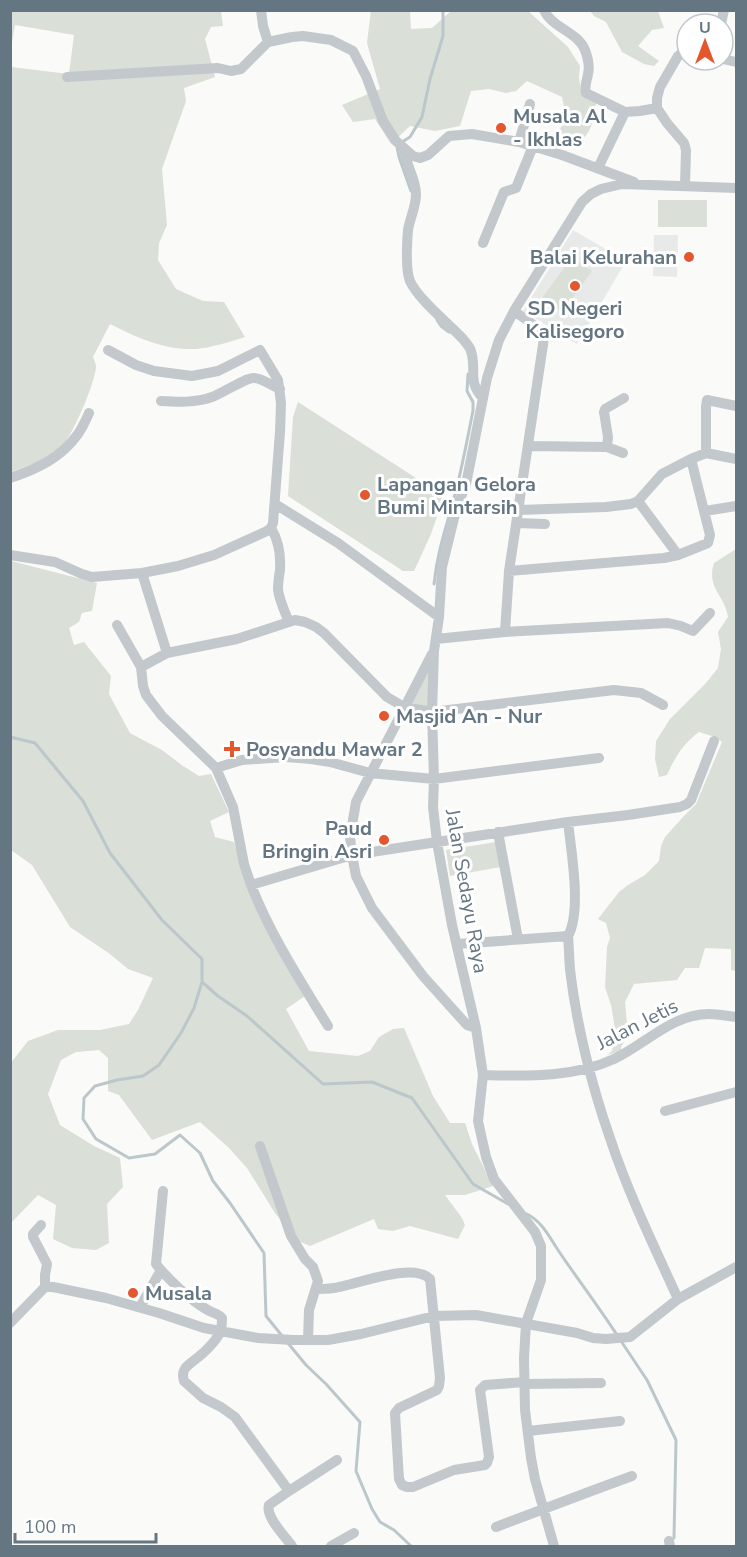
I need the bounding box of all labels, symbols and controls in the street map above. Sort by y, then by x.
north arrow [675,12,735,72]
text: U [699,17,711,39]
place label: Musala Al - Ikhlas [513,103,607,153]
marker: Musala Al - Ikhlas [494,121,508,135]
place label: Balai Kelurahan [530,244,677,271]
marker: Balai Kelurahan [682,250,696,264]
marker: SD Negeri Kalisegoro [568,279,582,293]
place label: SD Negeri Kalisegoro [525,295,625,345]
place label: Lapangan Gelora Bumi Mintarsih [377,471,536,521]
marker: Lapangan Gelora Bumi Mintarsih [358,488,372,502]
place label: Masjid An - Nur [396,703,542,730]
marker: Masjid An - Nur [377,709,391,723]
place label: Posyandu Mawar 2 [246,736,423,763]
marker: Posyandu Mawar 2 [223,740,241,758]
street label: Jalan Sedayu Raya [439,806,494,975]
place label: Paud Bringin Asri [262,815,372,865]
marker: Paud Bringin Asri [377,833,391,847]
street label: Jalan Jetis [591,992,683,1057]
place label: Musala [145,1280,212,1307]
marker: Musala [126,1286,140,1300]
scale bar [15,1506,156,1544]
text: 100 m [24,1515,76,1539]

